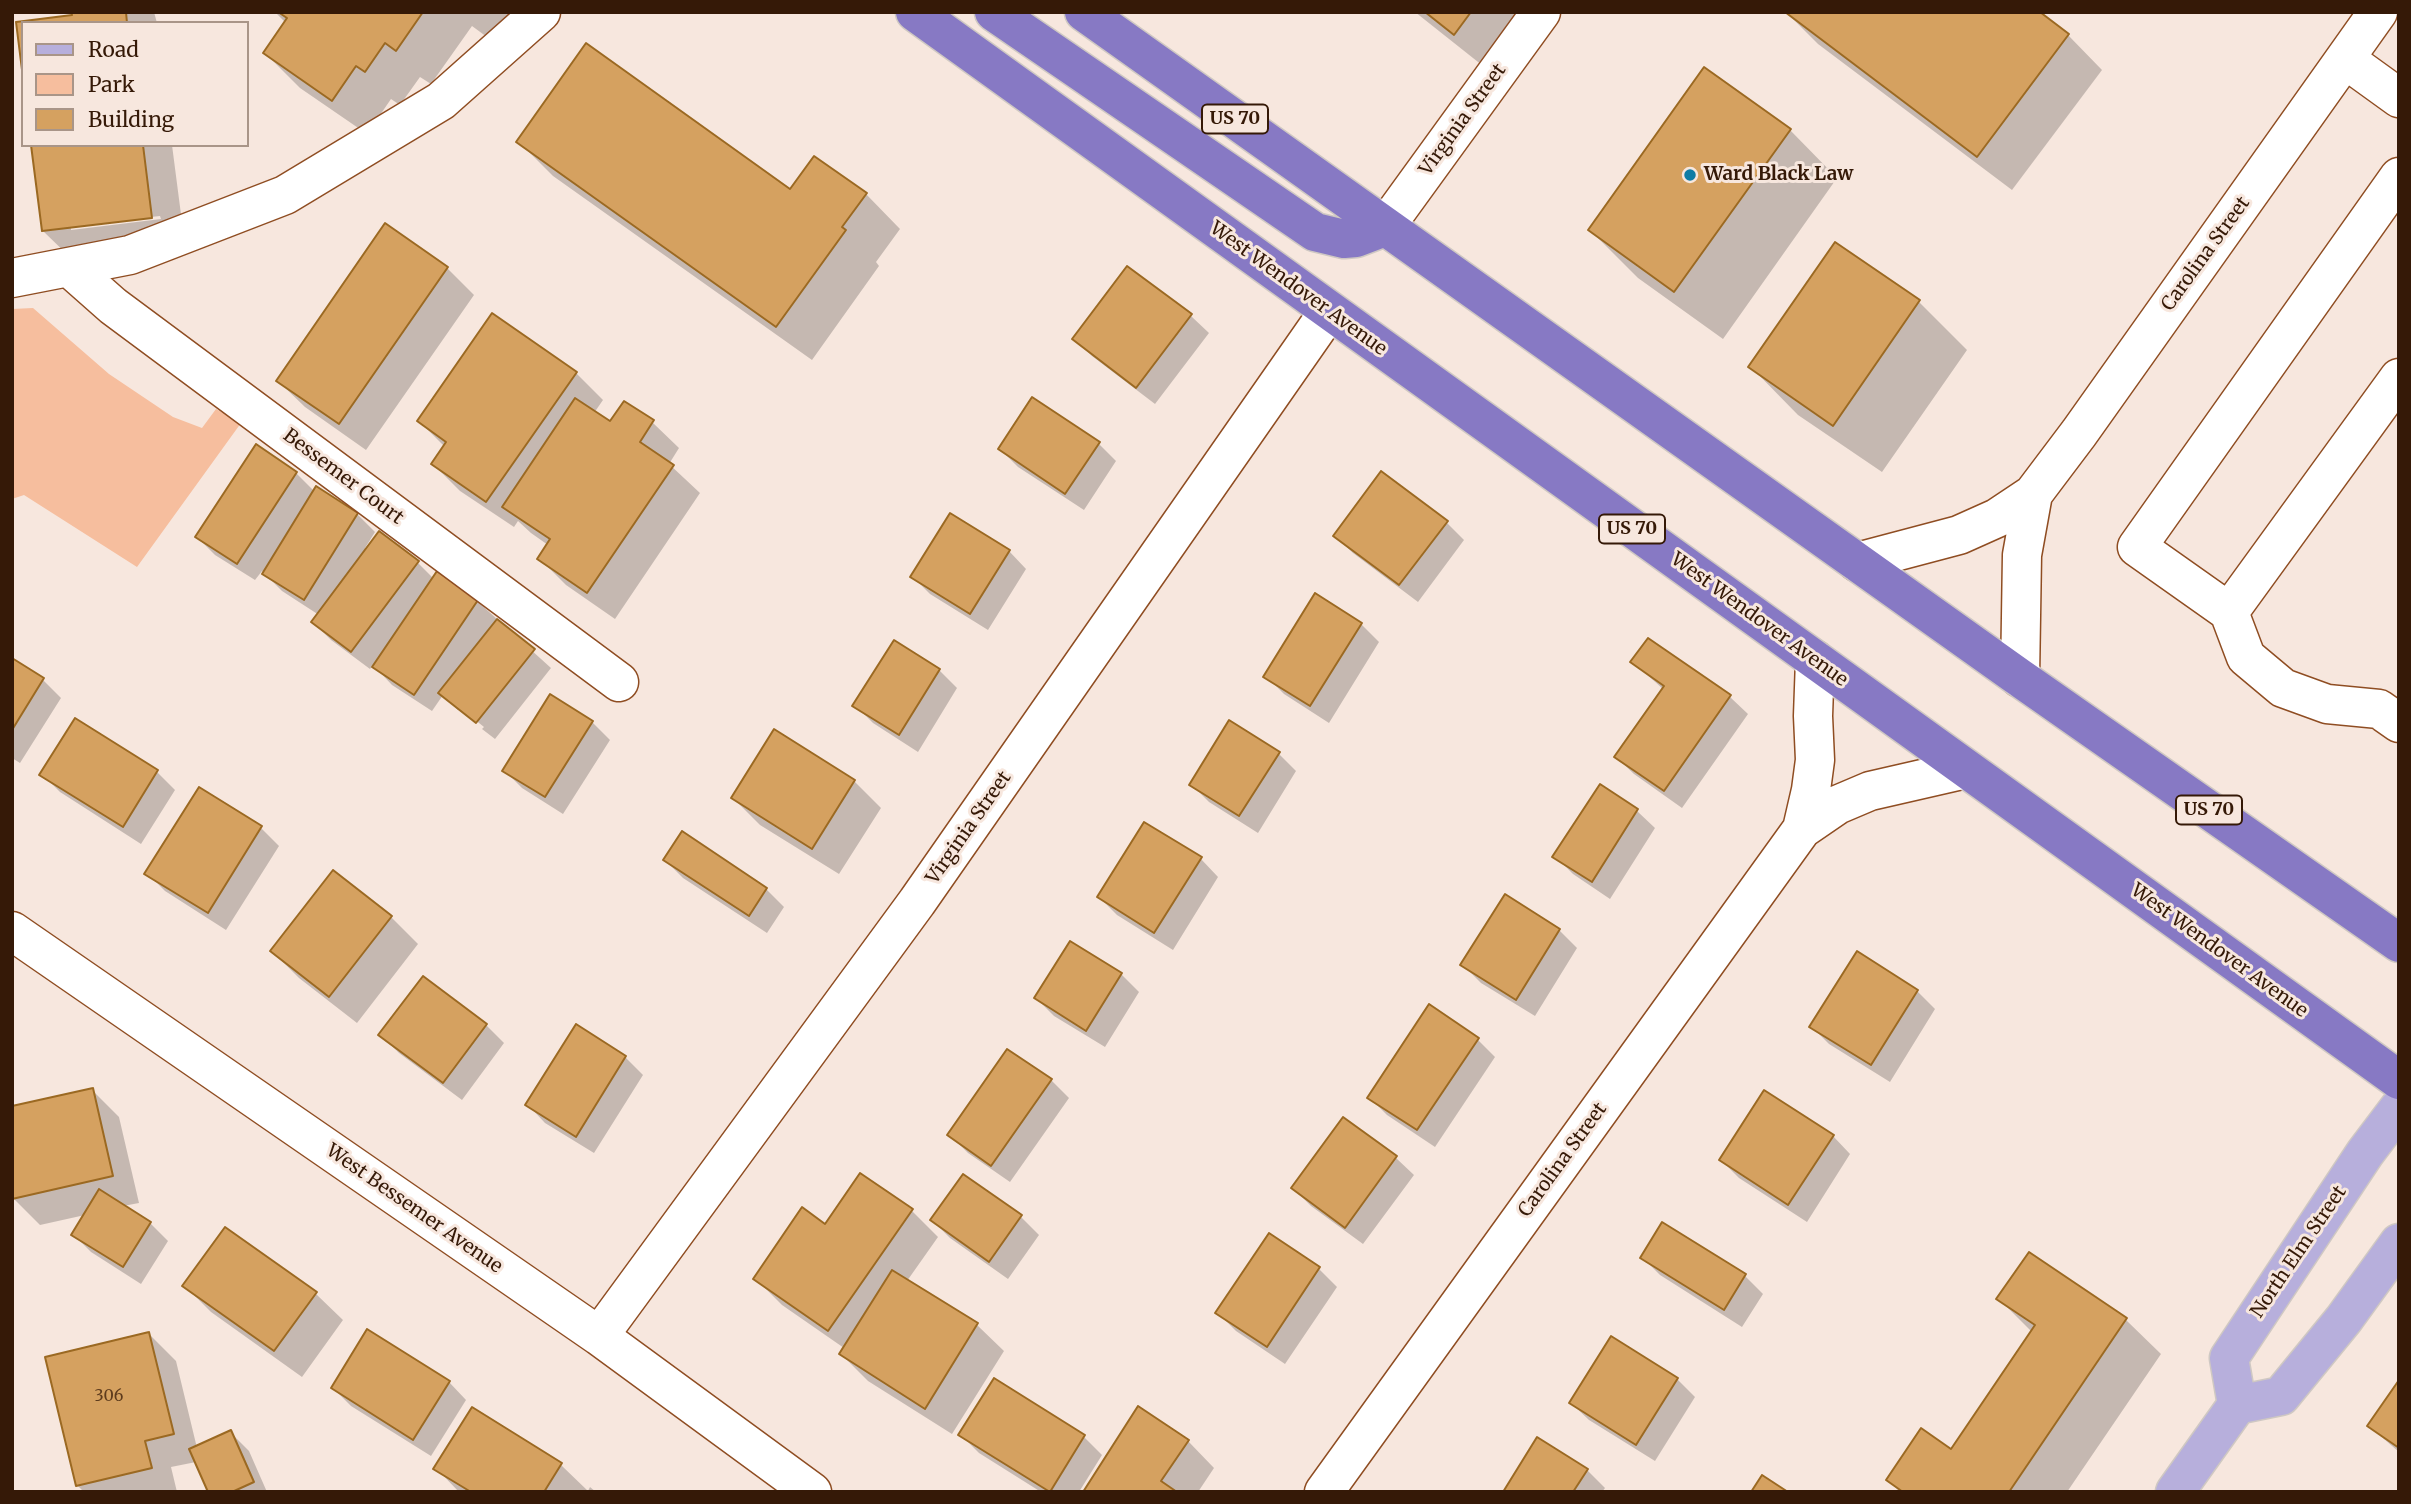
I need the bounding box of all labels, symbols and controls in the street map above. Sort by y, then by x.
legend [21,21,248,147]
text: Road [88,36,139,63]
street label: Virginia Street [1415,60,1511,180]
text: Park [88,71,135,98]
road number: US 70 [1202,104,1268,134]
text: Building [88,106,174,133]
place label: Ward Black Law [1704,164,1853,186]
marker: Ward Black Law [1682,167,1698,183]
street label: Carolina Street [2157,193,2255,315]
street label: West Wendover Avenue [1205,217,1391,361]
street label: Bessemer Court [278,424,408,530]
road number: US 70 [1599,514,1665,544]
street label: West Wendover Avenue [1666,548,1852,692]
street label: Virginia Street [922,767,1016,889]
road number: US 70 [2176,796,2242,824]
street label: West Wendover Avenue [2126,879,2312,1023]
street label: Carolina Street [1514,1099,1612,1221]
street label: West Bessemer Avenue [322,1140,506,1278]
street label: North Elm Street [2246,1182,2352,1322]
house number: 306 [95,1386,123,1406]

